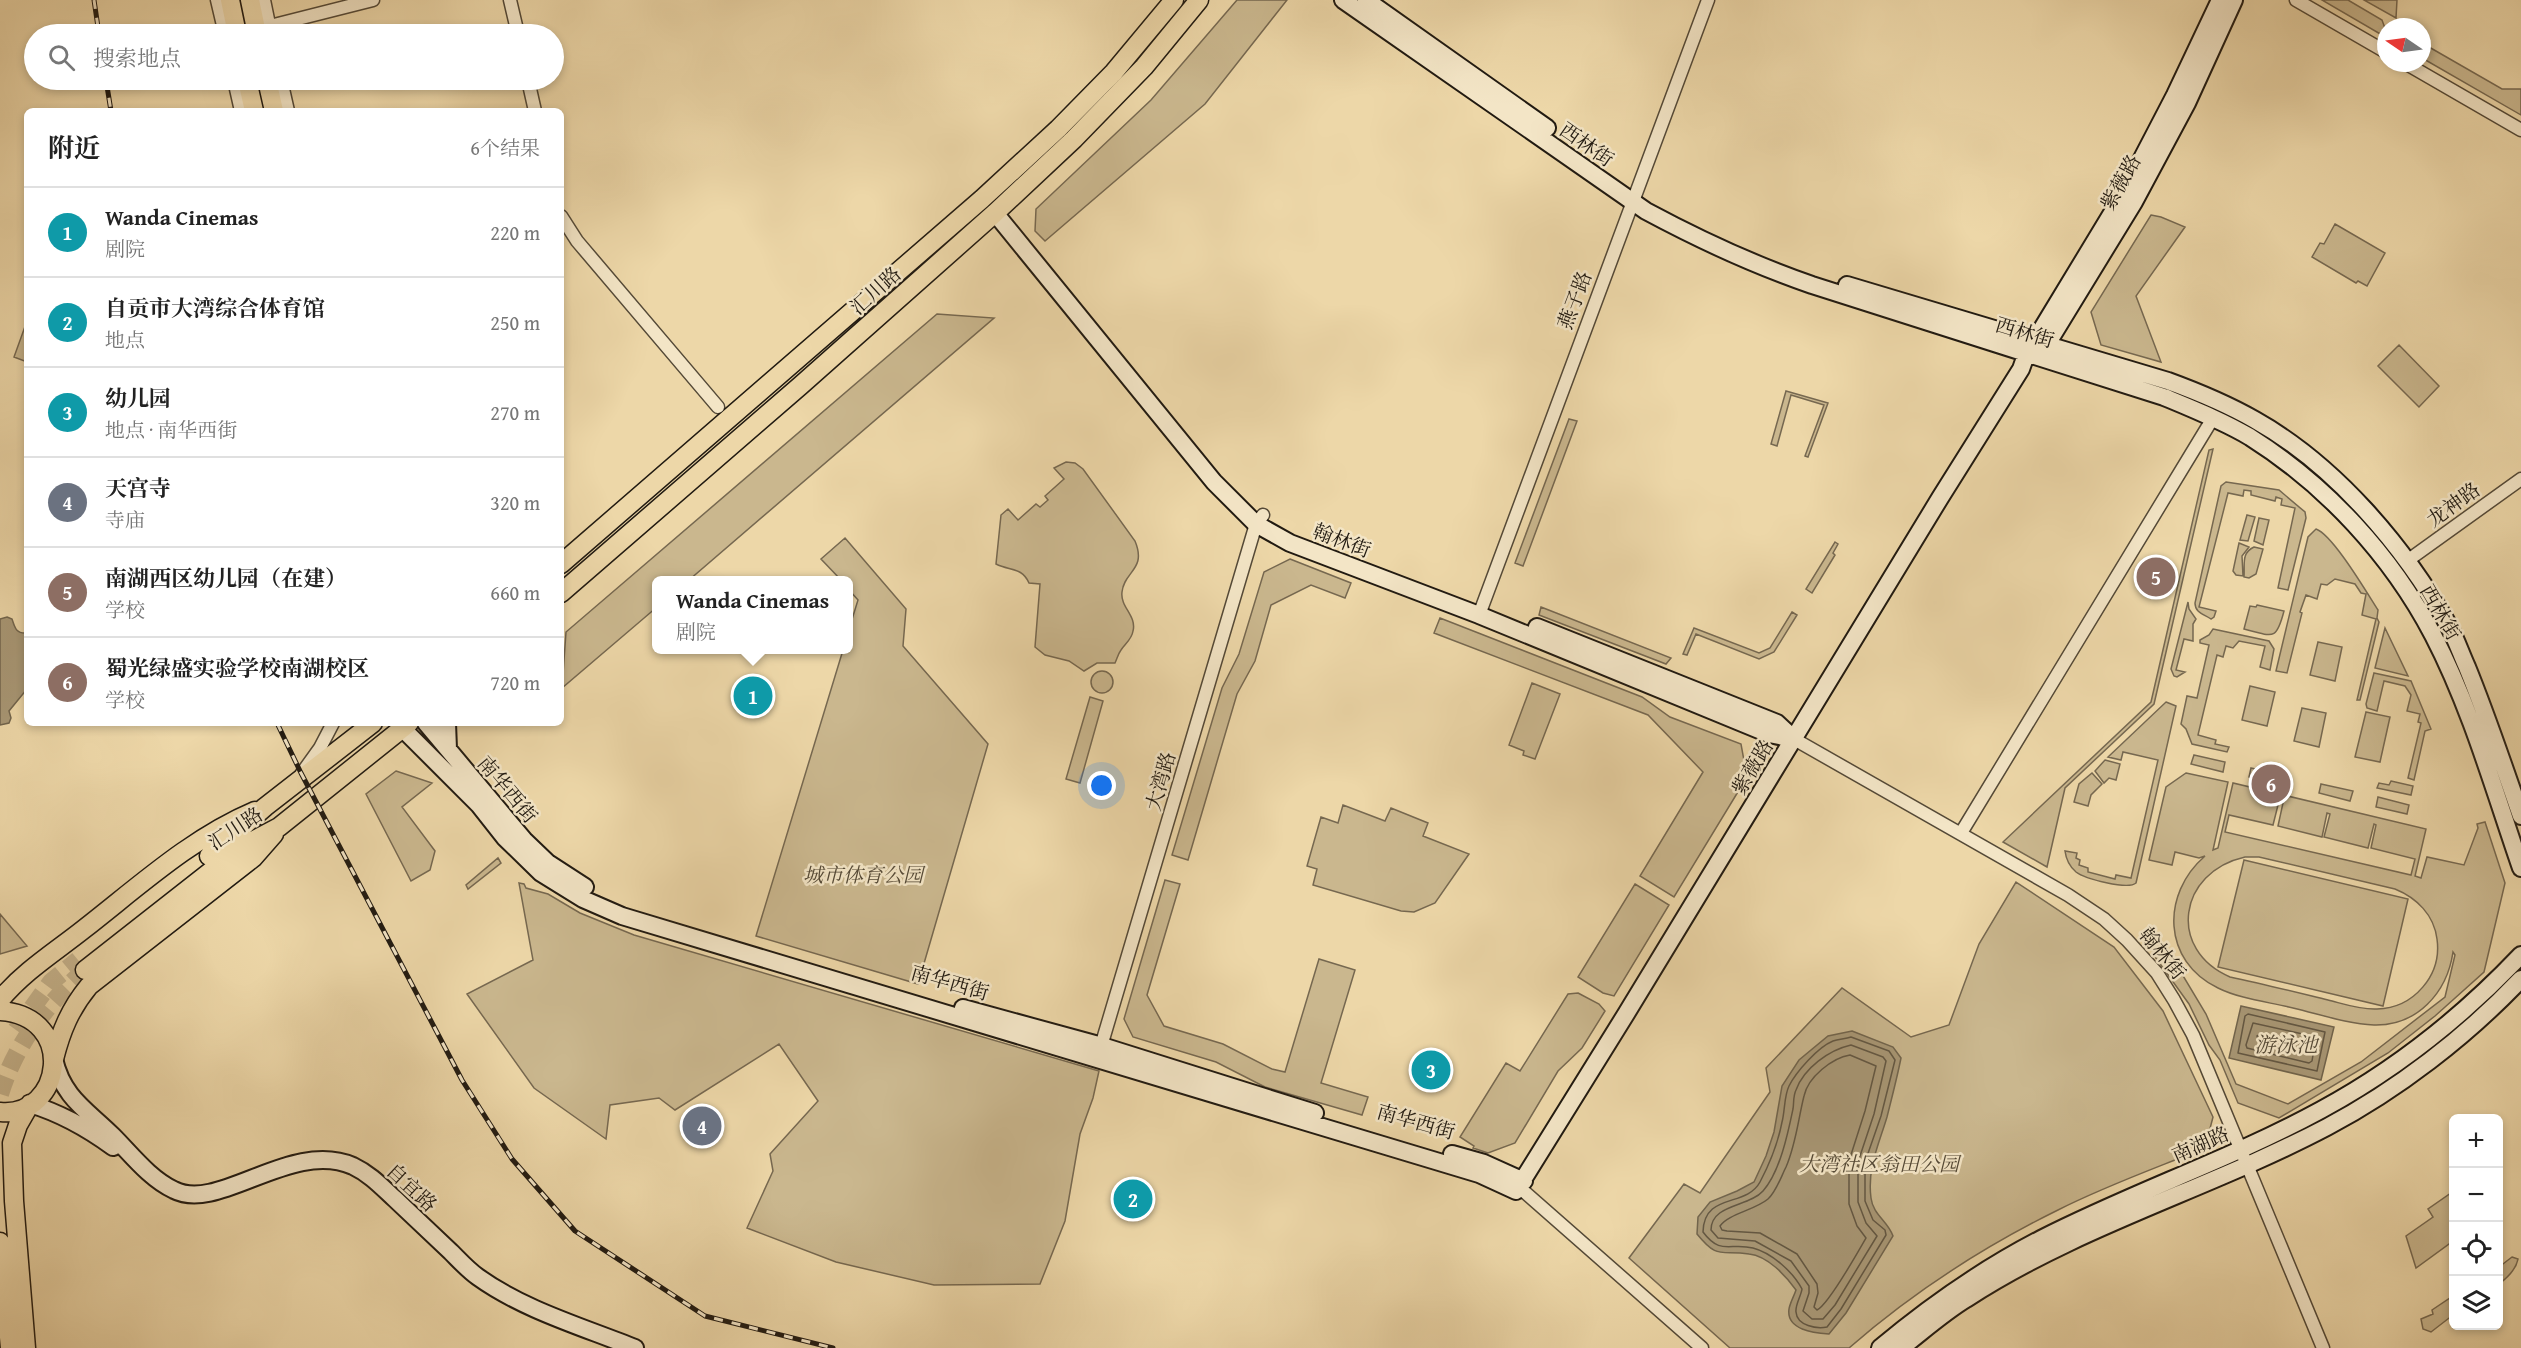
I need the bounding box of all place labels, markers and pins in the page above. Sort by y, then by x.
pin: 5 [2136,554,2176,600]
pin: 1 [734,674,772,718]
pin: 6 [2252,762,2290,806]
pin: 3 [1412,1048,1450,1092]
pin: 4 [682,1104,722,1148]
pin: 2 [1114,1176,1152,1222]

